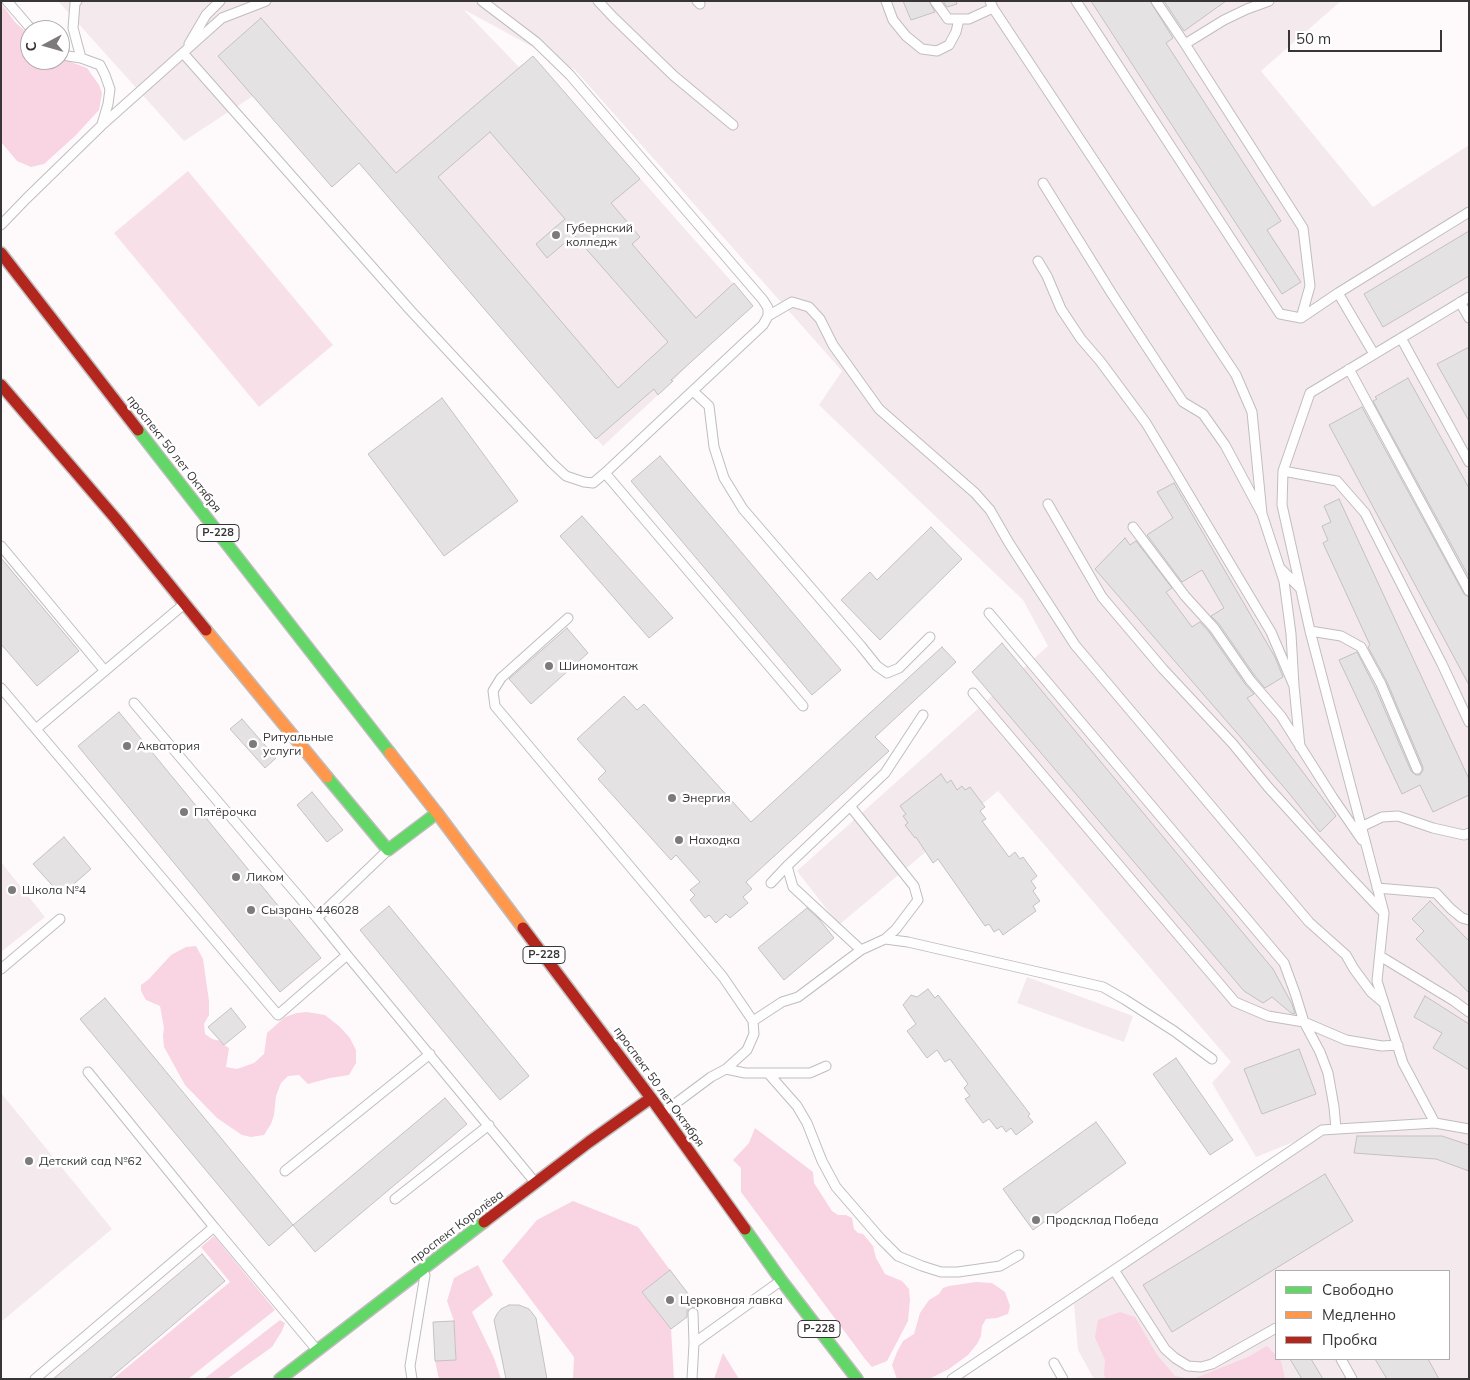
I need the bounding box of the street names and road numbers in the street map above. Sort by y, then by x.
street label: проспект 50 лет Октября [124,393,224,515]
road number: Р-228 [197,524,239,542]
road number: Р-228 [523,946,565,964]
street label: проспект 50 лет Октября [611,1024,707,1150]
street label: проспект Королёва [408,1187,506,1267]
road number: Р-228 [798,1320,840,1338]

